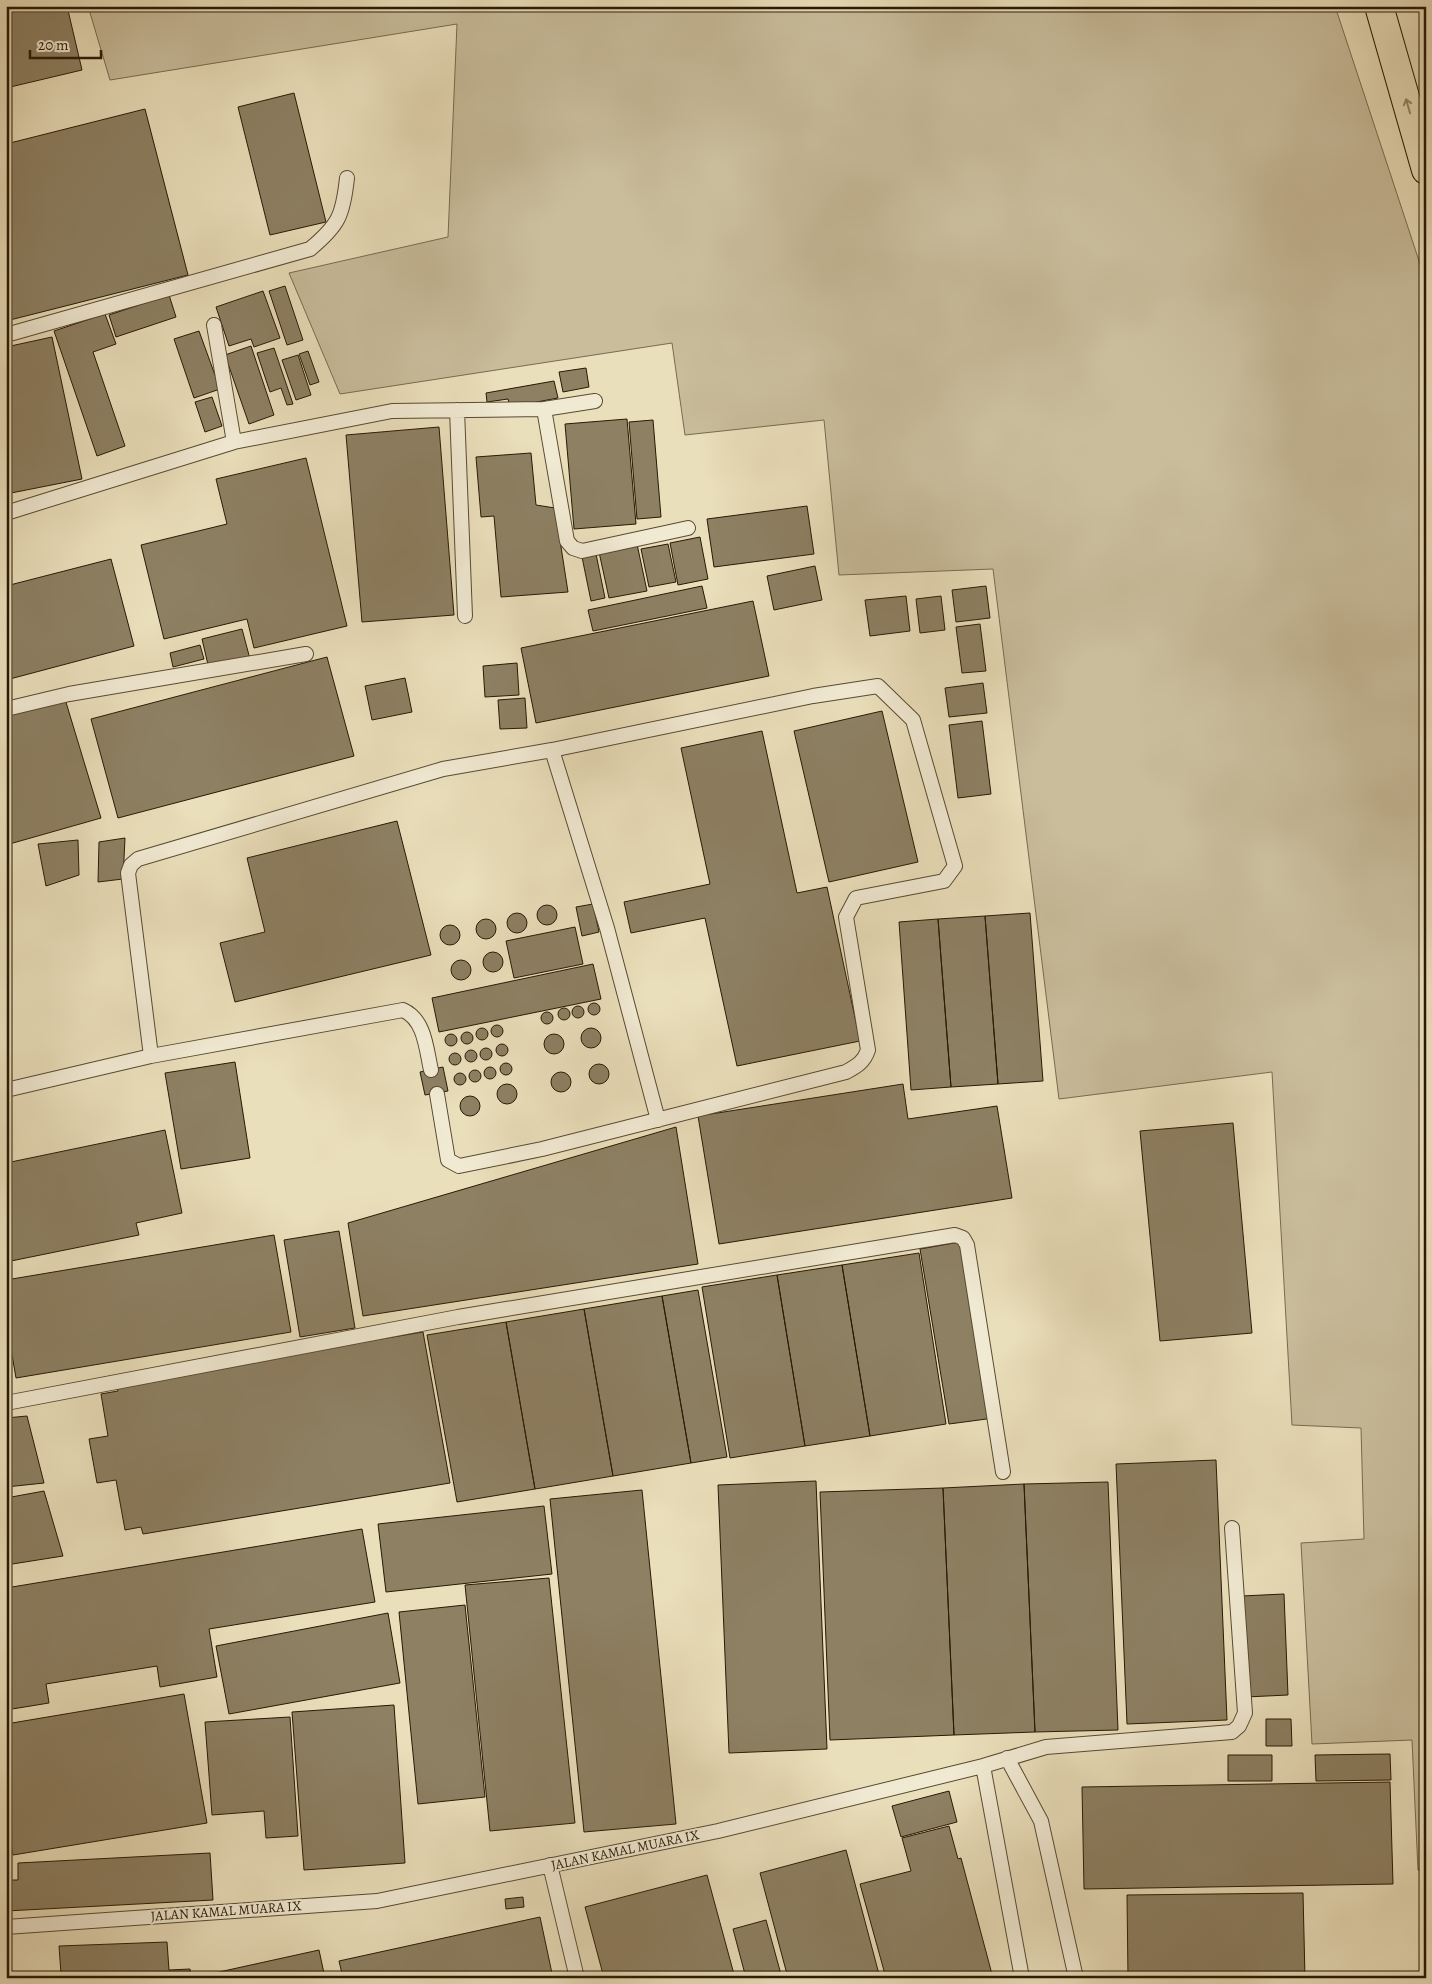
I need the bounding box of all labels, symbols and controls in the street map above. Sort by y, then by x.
scale bar [30,28,101,60]
text: 20 m [38,35,69,55]
one-way arrow [1402,99,1412,115]
street label: JALAN KAMAL MUARA IX [549,1825,702,1875]
street label: JALAN KAMAL MUARA IX [150,1896,303,1926]

